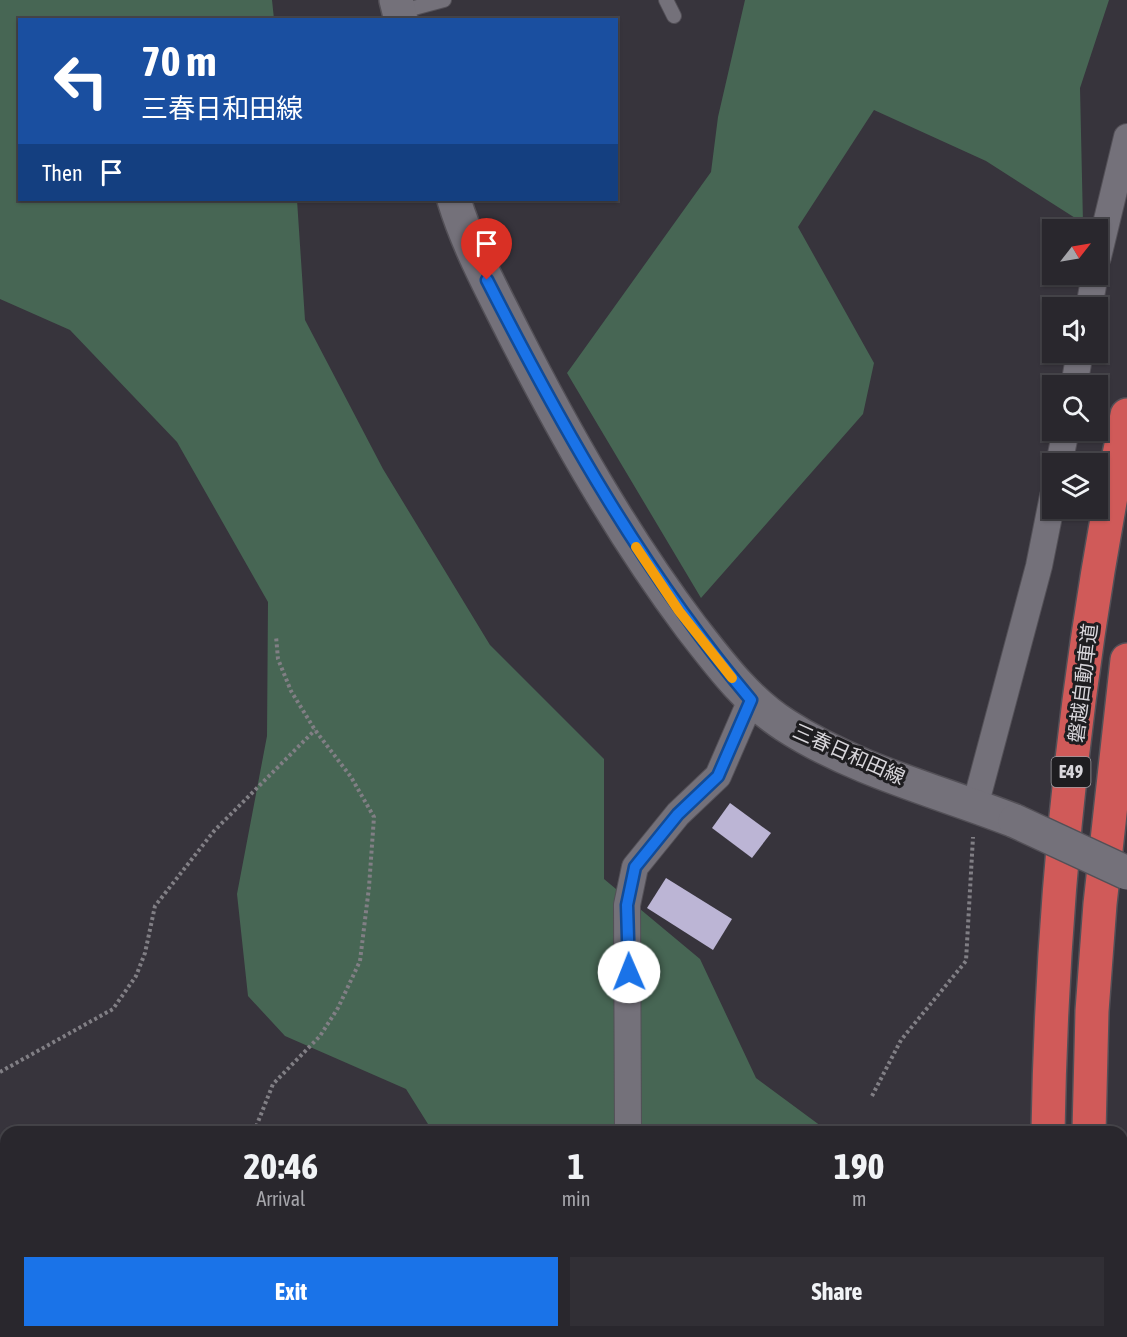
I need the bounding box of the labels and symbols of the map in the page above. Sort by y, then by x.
pin [461,218,512,280]
north arrow [1042,219,1108,285]
street label: 磐越自動車道 [1064,622,1101,744]
street label: 三春日和田線 [790,719,909,788]
road number: E49 [1052,757,1090,787]
position arrow [597,940,661,1004]

